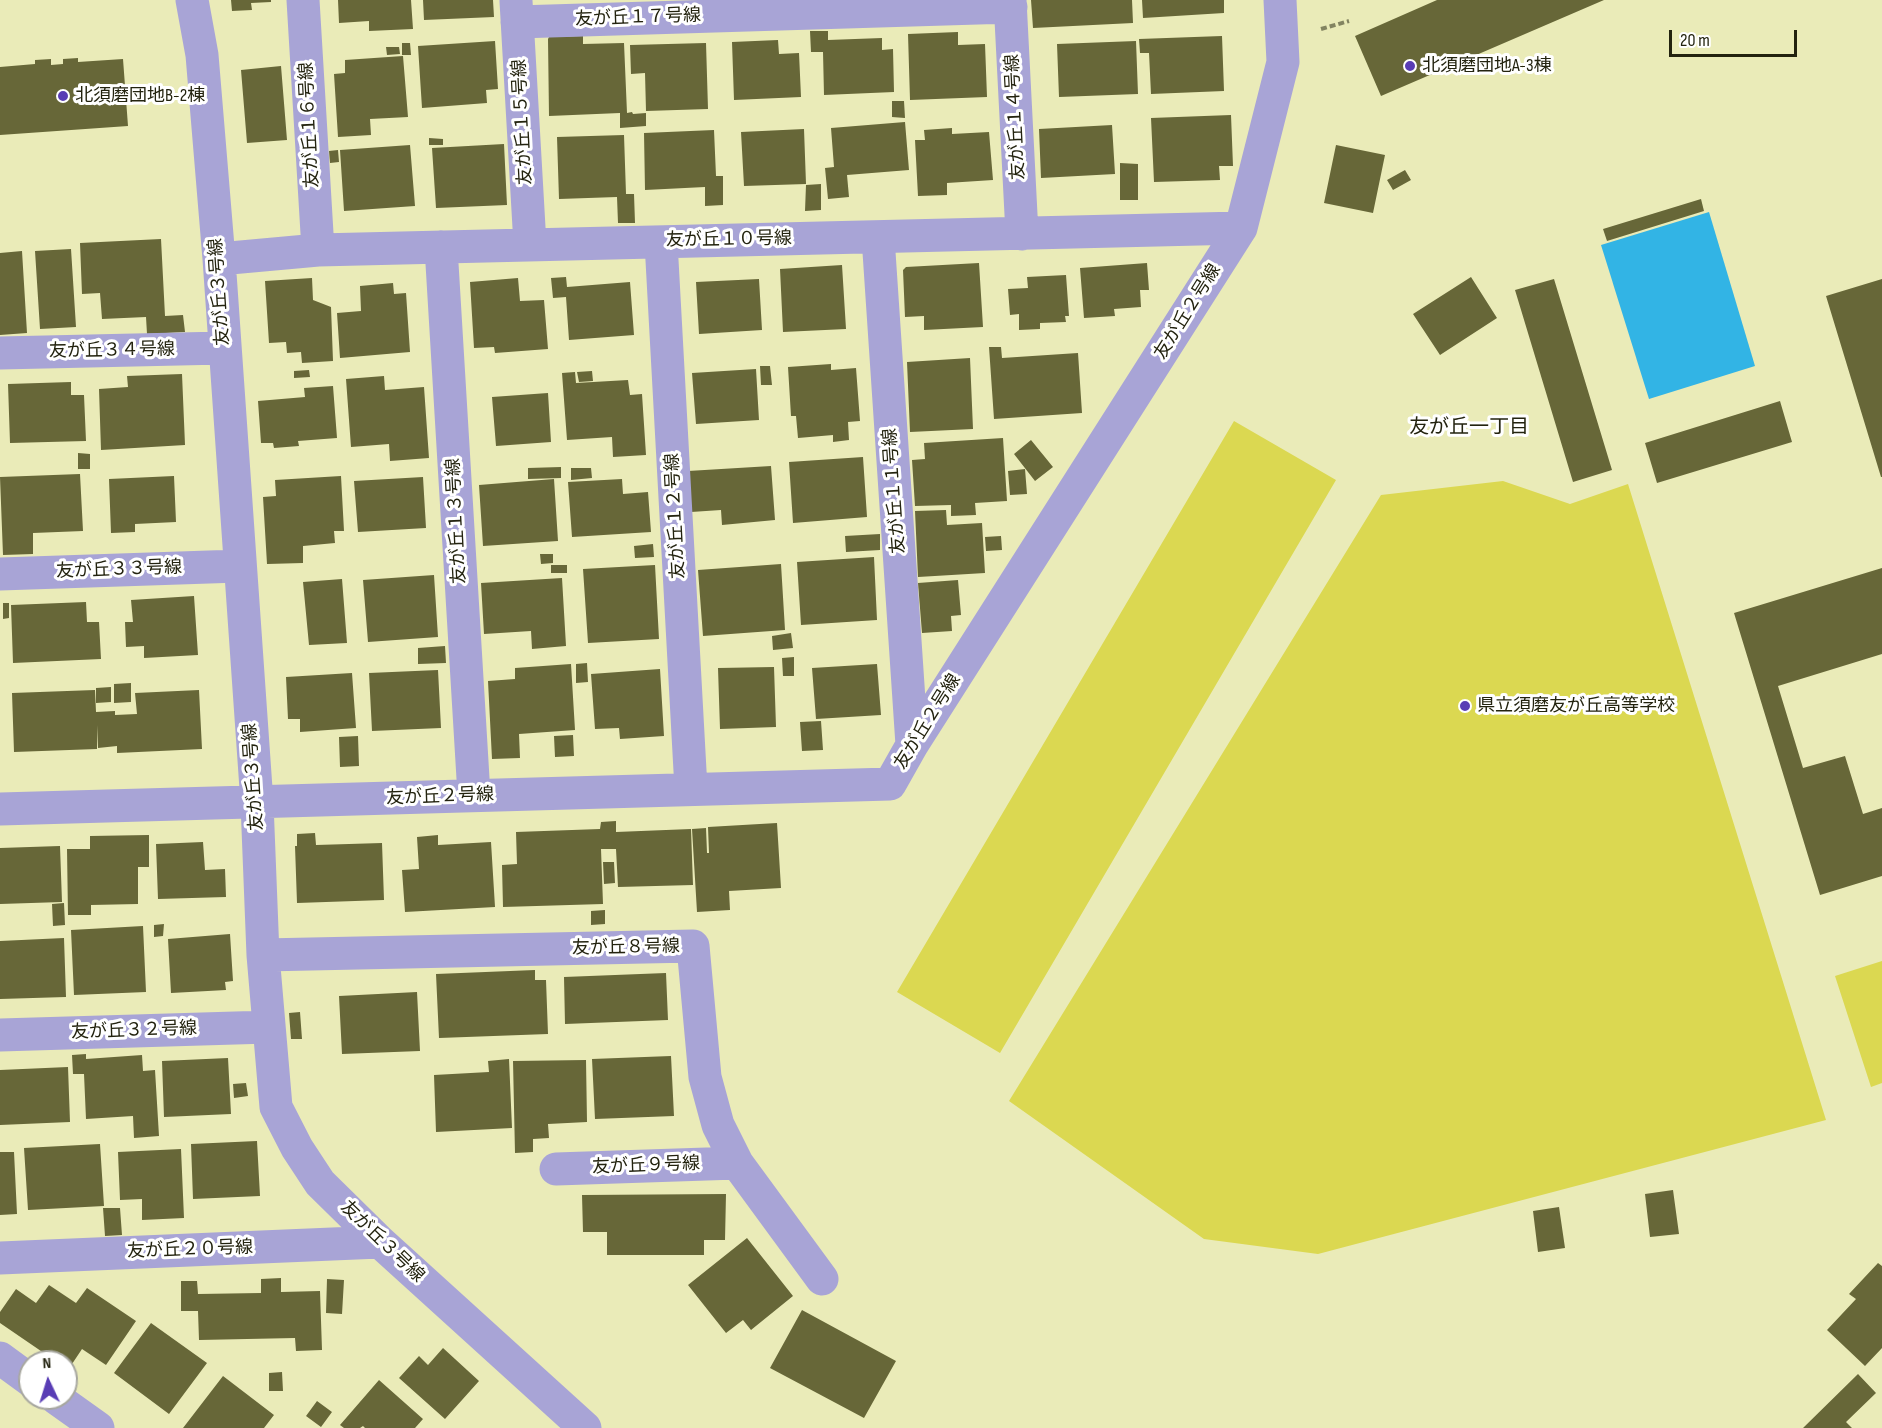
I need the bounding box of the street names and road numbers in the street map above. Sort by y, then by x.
street label: 友が丘１７号線 [575,5,701,31]
street label: 友が丘１４号線 [1002,54,1030,180]
street label: 友が丘１５号線 [509,59,537,185]
street label: 友が丘１６号線 [296,62,324,188]
street label: 友が丘１０号線 [666,228,792,252]
street label: 友が丘３号線 [205,237,235,347]
street label: 友が丘２号線 [1150,260,1226,364]
street label: 友が丘３４号線 [49,339,175,363]
street label: 友が丘１１号線 [880,427,910,555]
street label: 友が丘１２号線 [662,453,690,579]
street label: 友が丘１３号線 [443,458,471,584]
street label: 友が丘３３号線 [56,557,182,583]
street label: 友が丘２号線 [890,670,966,774]
street label: 友が丘３号線 [239,722,269,832]
street label: 友が丘２号線 [386,784,494,810]
street label: 友が丘８号線 [572,936,680,960]
street label: 友が丘３２号線 [71,1018,197,1044]
street label: 友が丘９号線 [592,1153,700,1179]
street label: 友が丘３号線 [336,1197,428,1287]
street label: 友が丘２０号線 [127,1237,253,1263]

